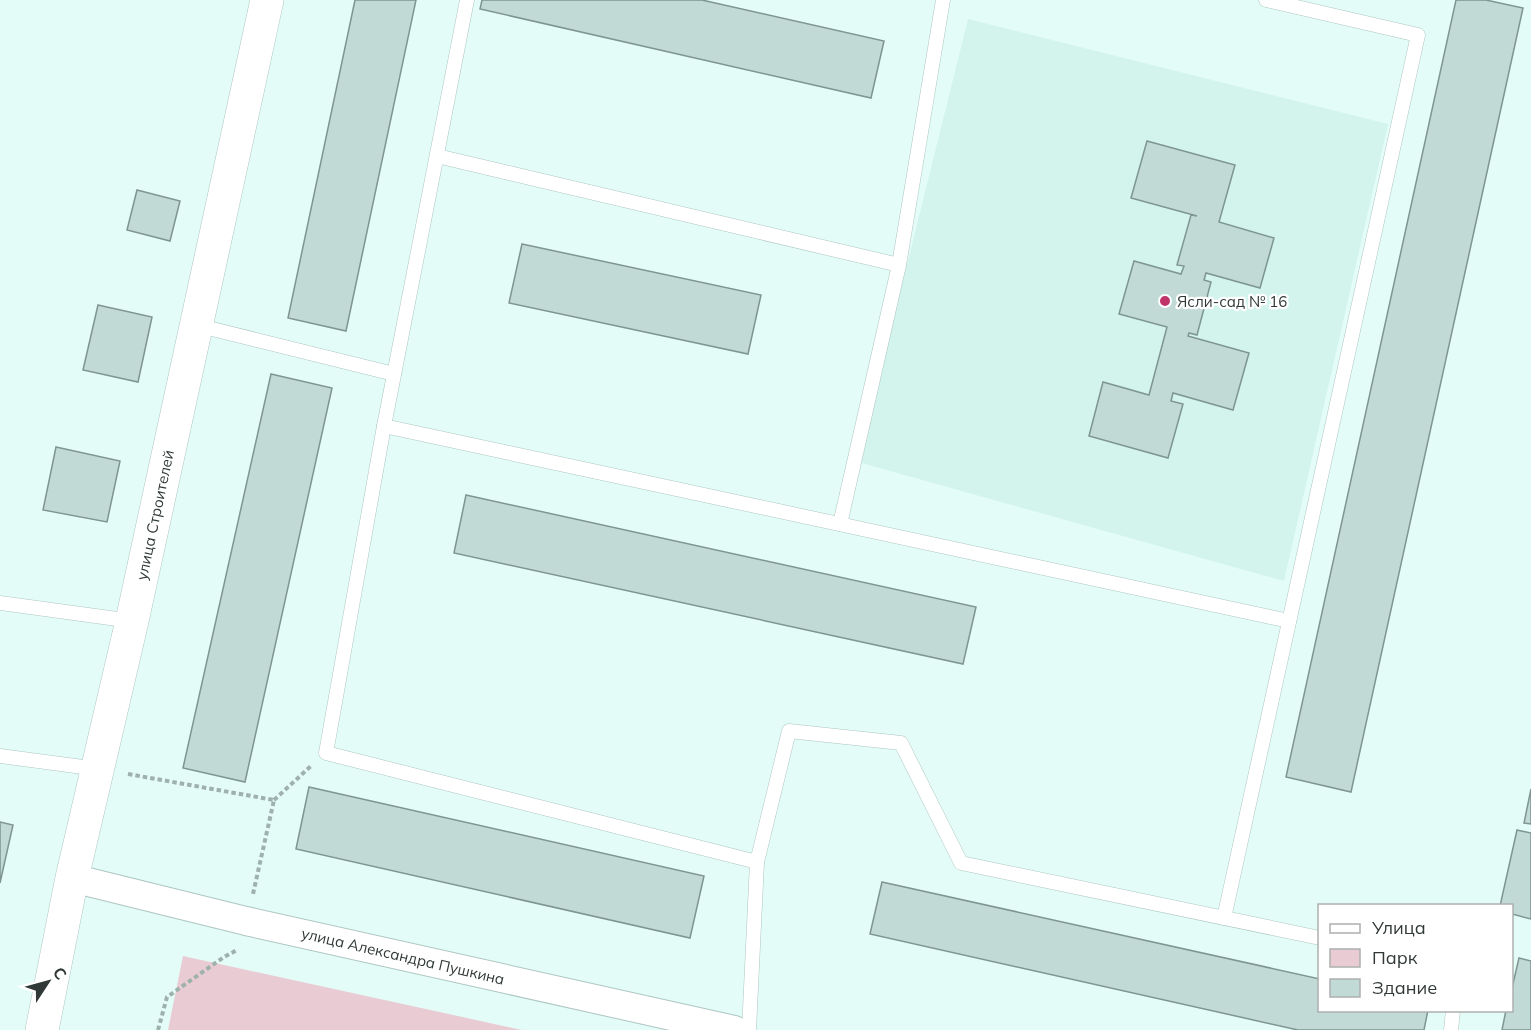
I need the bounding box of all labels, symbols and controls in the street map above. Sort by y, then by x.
place label: Ясли-сад № 16 [1177,292,1287,311]
marker: Ясли-сад № 16 [1158,294,1172,308]
street label: улица Строителей [132,448,178,582]
legend [1318,904,1513,1012]
text: Улица [1371,916,1426,939]
street label: улица Александра Пушкина [300,923,506,989]
text: Парк [1372,946,1418,969]
north arrow [18,952,78,1012]
text: С [49,963,71,984]
text: Здание [1372,976,1437,999]

